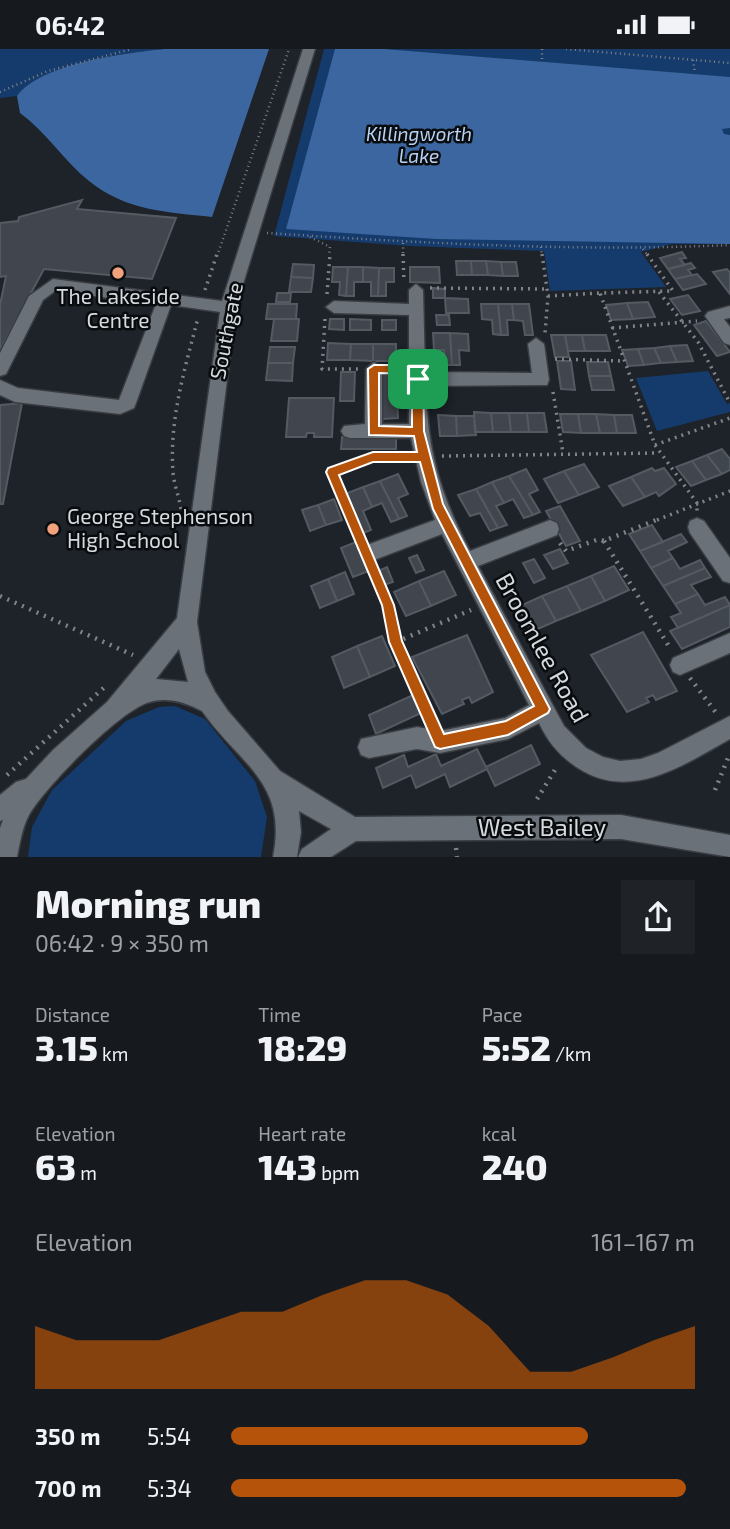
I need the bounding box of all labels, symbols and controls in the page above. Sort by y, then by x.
text: 06:42 [35,9,105,40]
water label: Killingworth Lake [366,122,472,167]
marker: The Lakeside Centre [110,265,126,281]
street label: Southgate [204,280,247,381]
place label: The Lakeside Centre [56,283,180,332]
pin [388,349,448,409]
icon: arrive [399,360,437,398]
place label: George Stephenson High School [67,503,253,552]
marker: George Stephenson High School [45,521,61,537]
street label: Broomlee Road [490,568,596,727]
street label: West Bailey [478,812,607,841]
text: Morning run [35,880,261,926]
button: share [621,880,695,954]
text: 06:42 · 9 × 350 m [35,929,209,957]
text: Distance [35,1003,110,1026]
text: Time [258,1003,301,1026]
text: Pace [482,1003,523,1026]
text: 3.15 [35,1026,98,1068]
text: 18:29 [258,1026,347,1068]
text: 5:52 [482,1026,551,1068]
text: km [98,1042,128,1065]
text: /km [551,1042,591,1065]
text: Elevation [35,1122,116,1145]
text: Heart rate [258,1122,346,1145]
text: kcal [482,1122,516,1145]
text: 63 [35,1145,76,1187]
text: 143 [258,1145,317,1187]
text: 240 [482,1145,548,1187]
text: m [76,1161,97,1184]
text: bpm [317,1161,360,1184]
text: Elevation [35,1228,133,1256]
text: 161–167 m [591,1228,695,1256]
text: 350 m [35,1422,100,1450]
text: 5:54 [147,1422,191,1450]
text: 700 m [35,1474,101,1502]
text: 5:34 [147,1474,192,1502]

